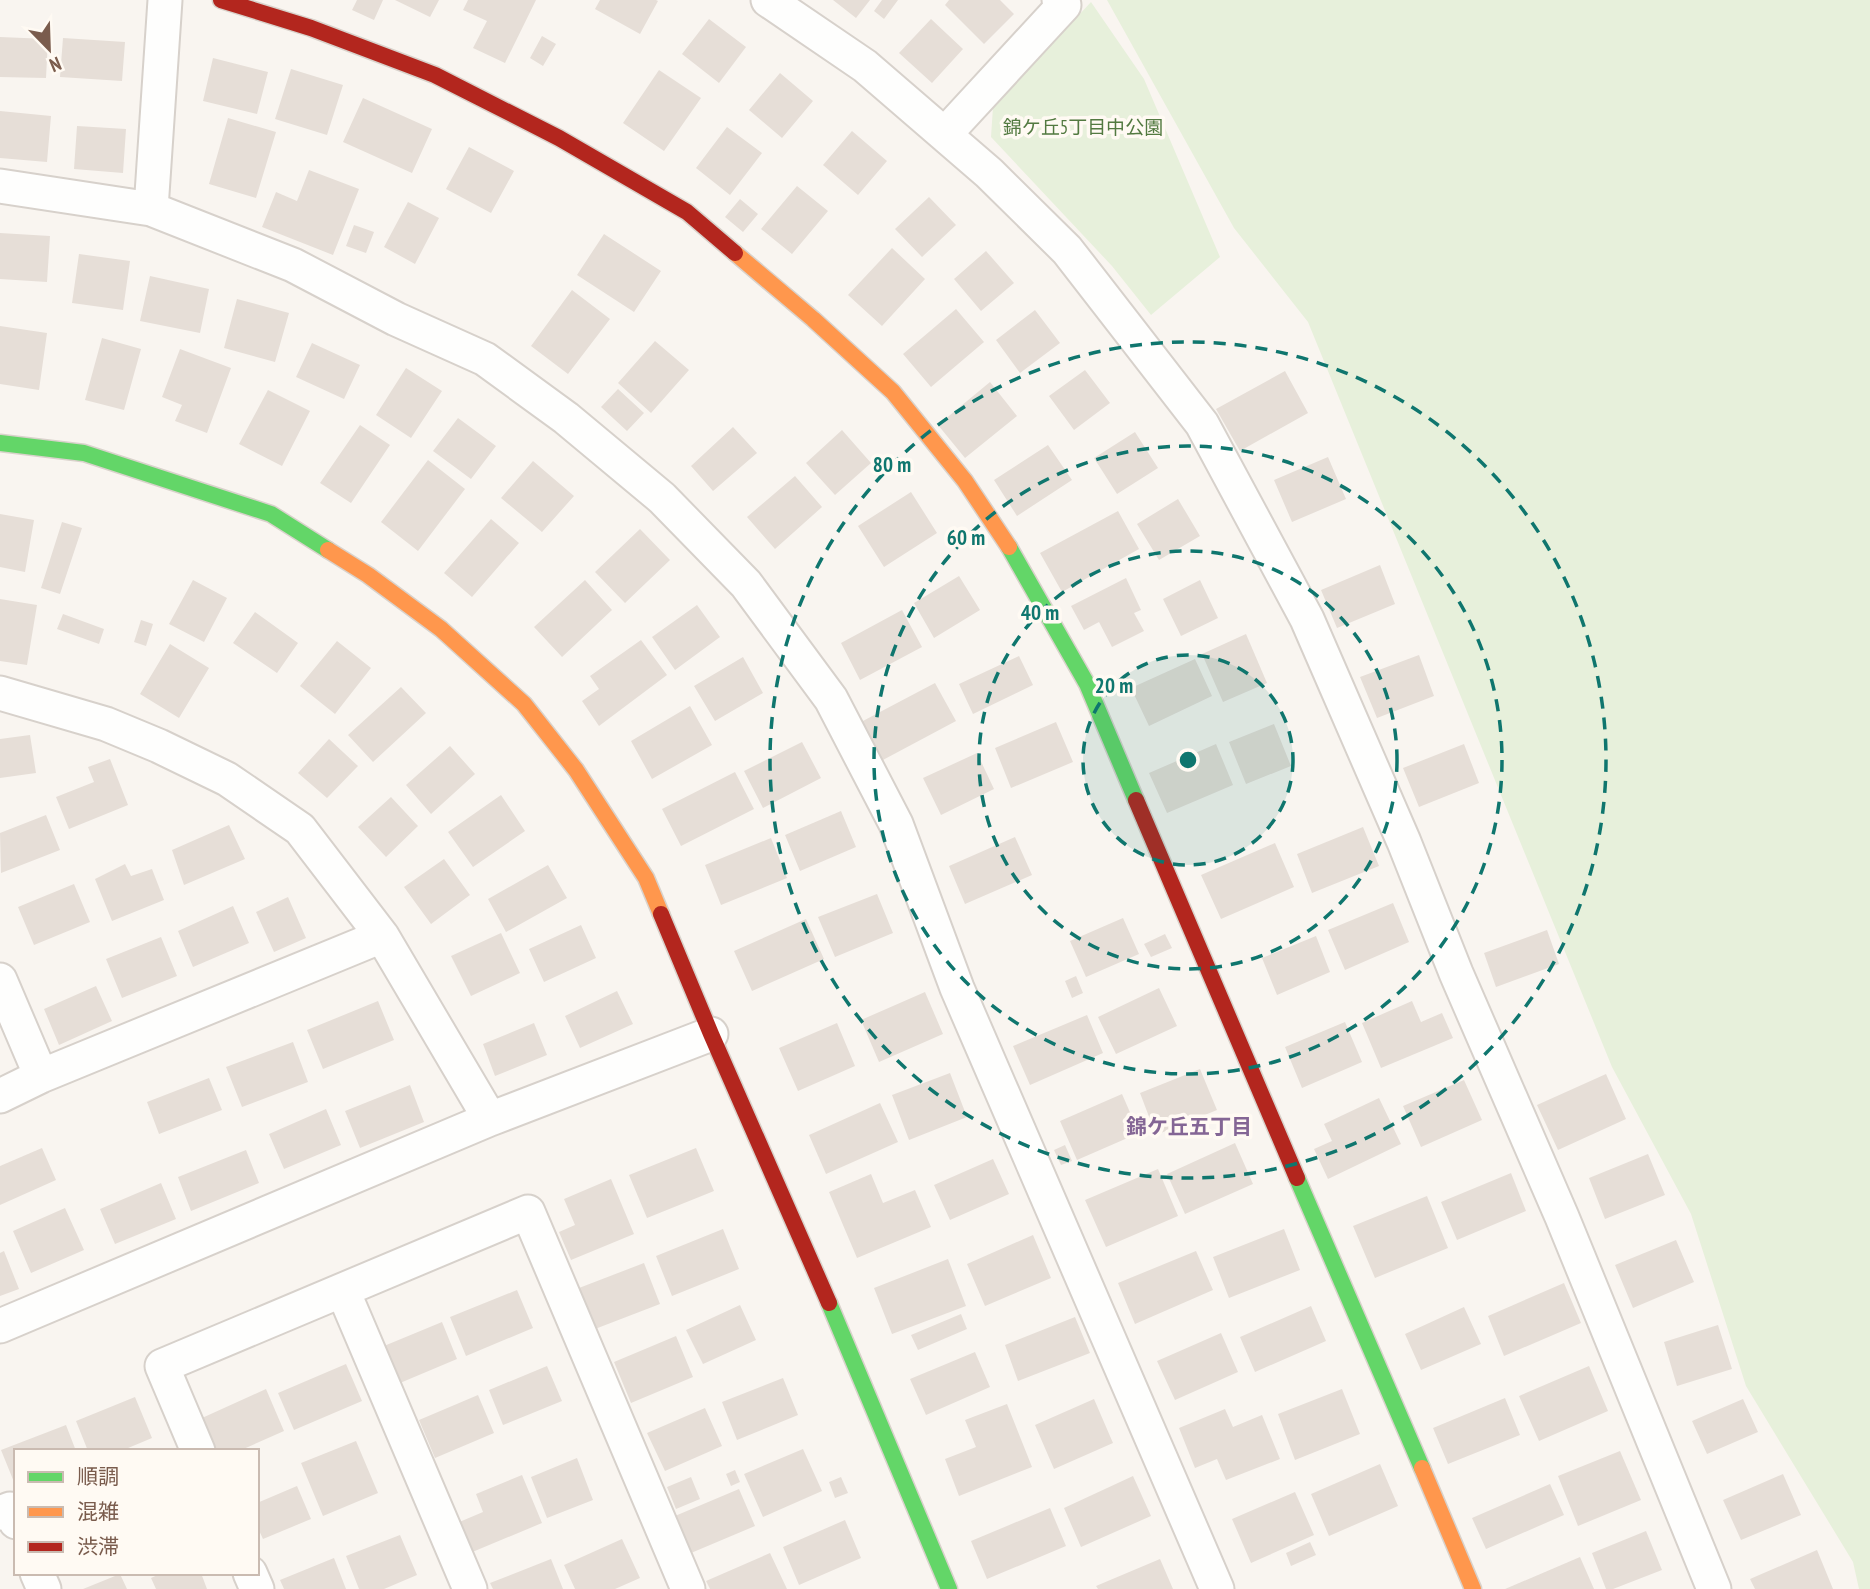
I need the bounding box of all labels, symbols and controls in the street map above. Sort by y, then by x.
north arrow [14,14,84,84]
text: N [46,52,65,78]
park label: 錦ケ丘5丁目中公園 [1003,115,1163,139]
text: 80 m [873,451,911,478]
text: 60 m [947,524,985,551]
text: 40 m [1021,599,1059,626]
text: 20 m [1095,672,1133,699]
centre of rings [1176,748,1200,772]
district label: 錦ケ丘五丁目 [1126,1113,1252,1140]
legend [14,1449,259,1575]
text: 順調 [77,1463,119,1490]
text: 混雑 [77,1498,119,1525]
text: 渋滞 [77,1533,119,1560]

